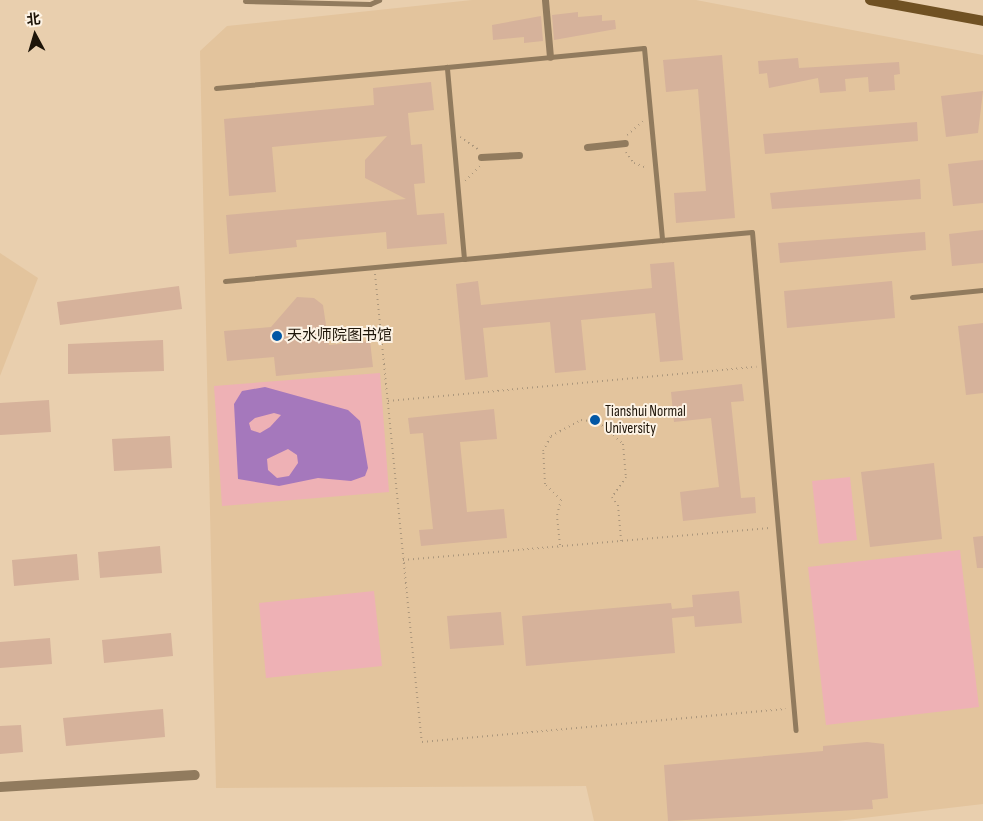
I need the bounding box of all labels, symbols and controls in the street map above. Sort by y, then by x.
north arrow [10,10,60,60]
text: 北 [26,10,41,29]
place label: 天水师院图书馆 [287,327,392,345]
marker: 天水师院图书馆 [271,330,283,342]
place label: Tianshui Normal University [605,402,686,437]
marker: Tianshui Normal University [589,414,601,426]

